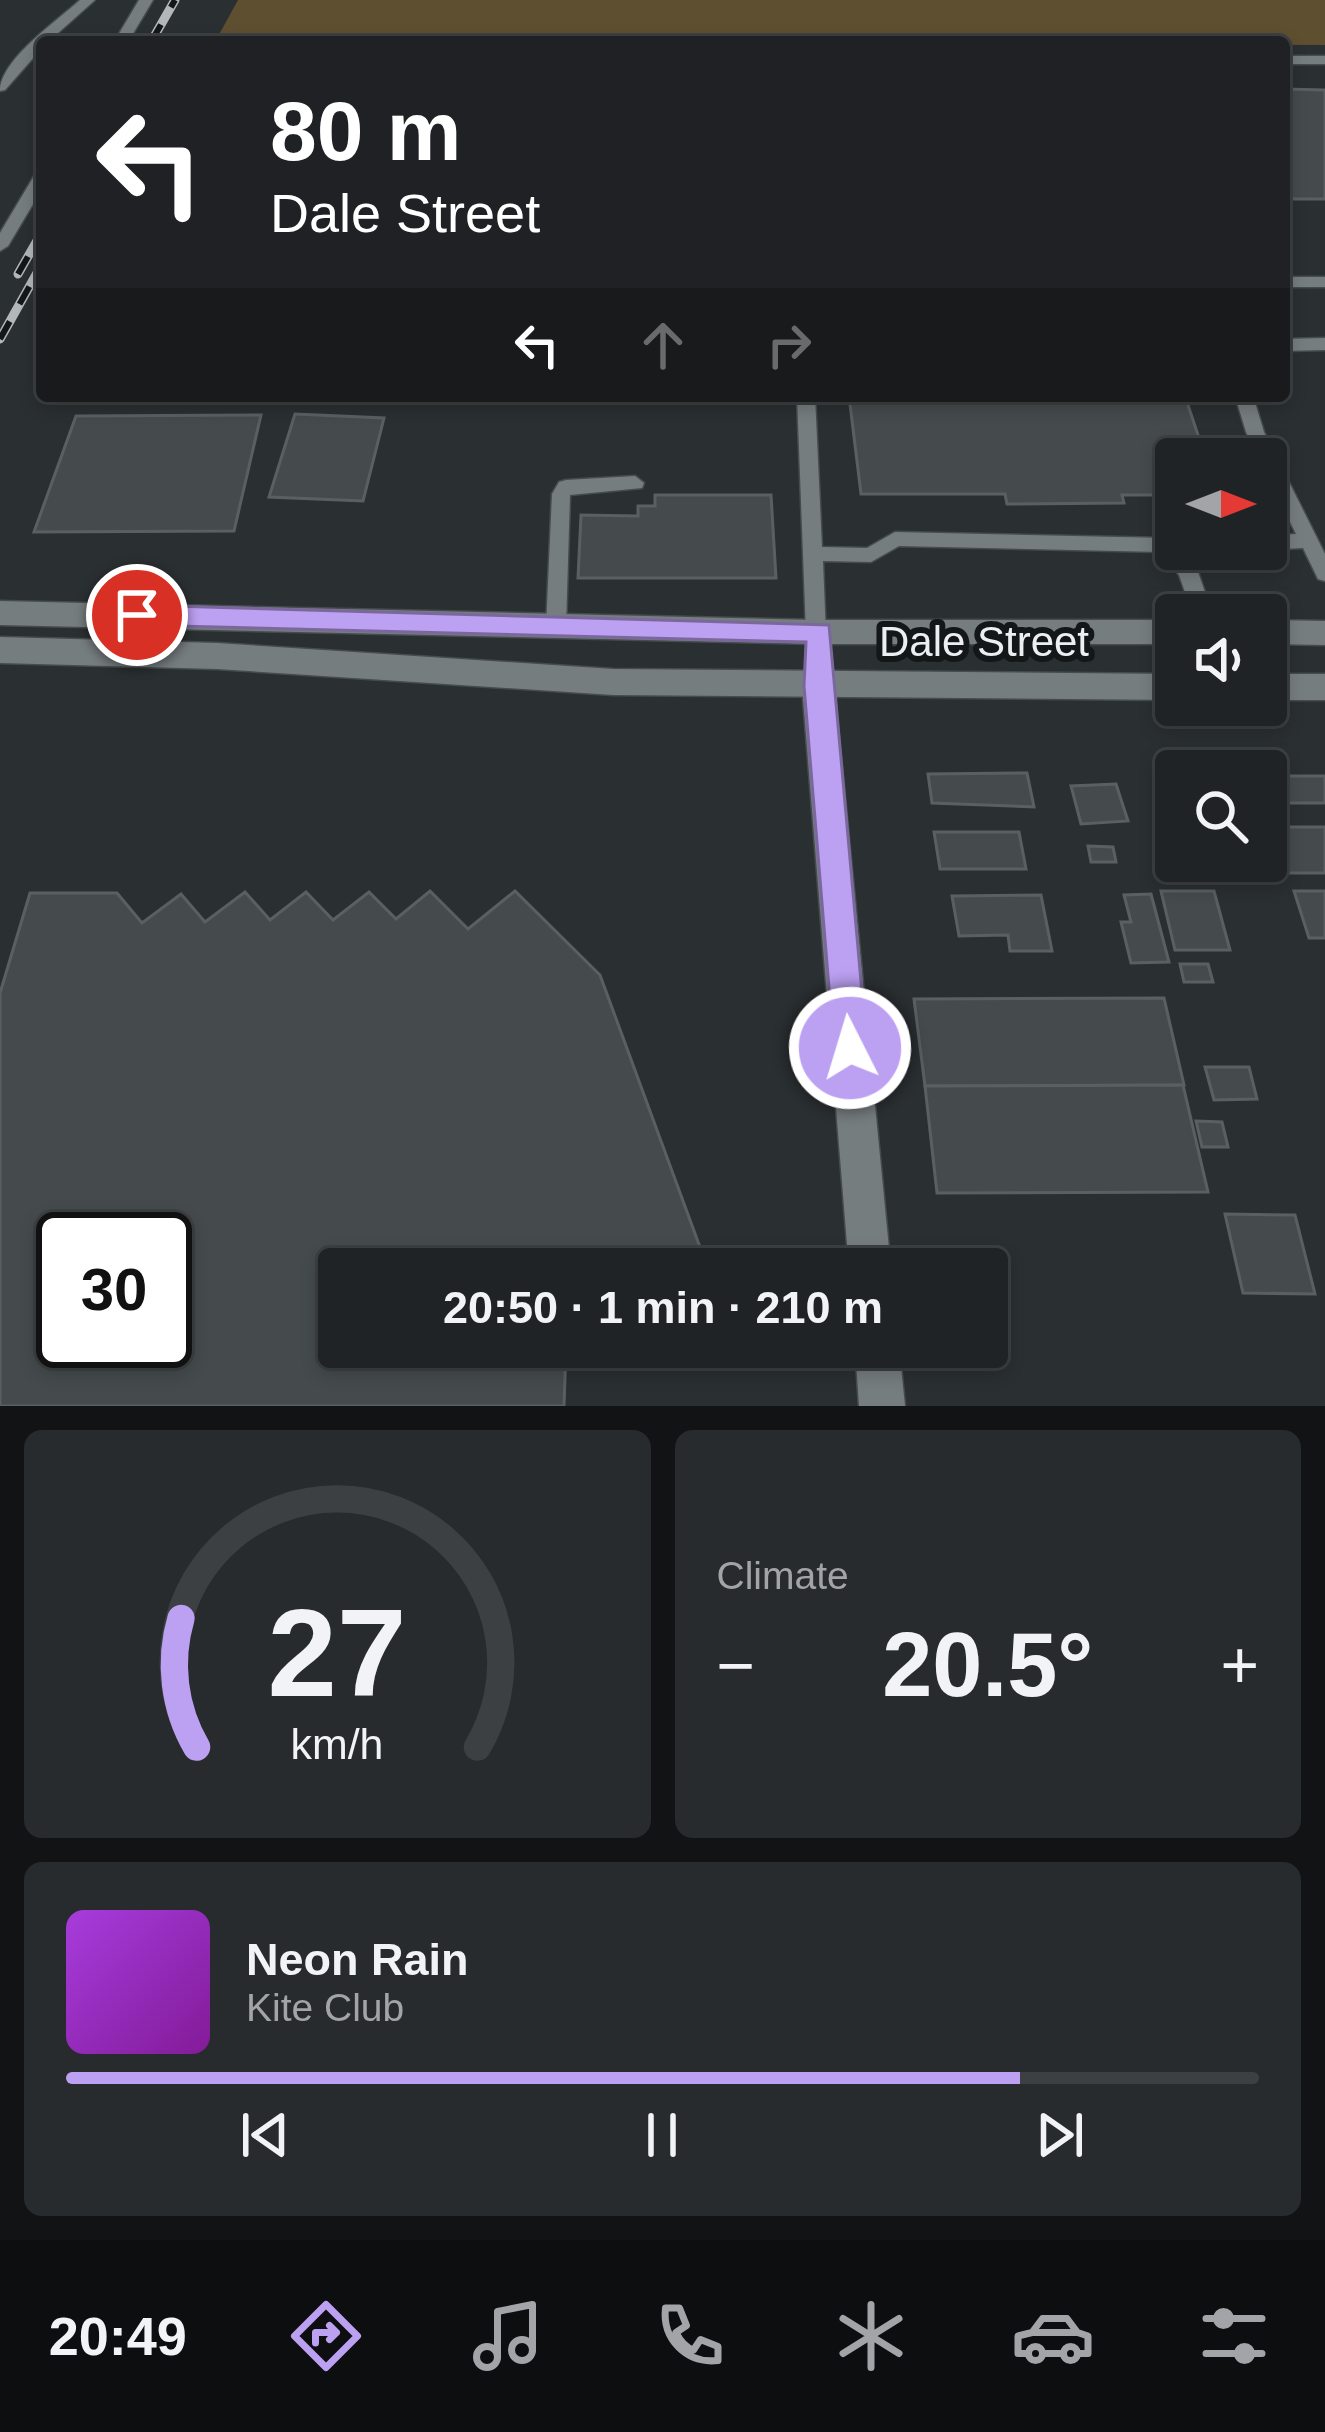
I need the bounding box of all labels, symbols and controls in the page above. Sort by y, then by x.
icon: left [72,84,228,240]
text: 80 m [270,84,461,178]
text: Dale Street [270,183,540,243]
icon: left [504,312,570,378]
icon: ahead [630,312,696,378]
icon: right [756,312,822,378]
north arrow [1155,438,1287,570]
map controls [1155,438,1287,882]
pin [86,564,188,666]
icon: arrive [104,582,170,648]
button: sound [1155,594,1287,726]
street label: Dale Street [879,618,1089,665]
button: search [1155,750,1287,882]
position arrow [787,985,913,1111]
speed limit sign: 30 [36,1212,192,1368]
text: 20:50 · 1 min · 210 m [443,1282,883,1333]
text: Climate [717,1554,849,1597]
text: 27 [268,1583,407,1722]
text: 20.5° [882,1615,1093,1715]
text: − [717,1628,755,1702]
text: + [1220,1628,1259,1702]
text: km/h [291,1720,384,1768]
text: Neon Rain [246,1934,469,1985]
text: Kite Club [246,1986,404,2029]
icon: previous [232,2102,298,2168]
icon: pause [629,2102,695,2168]
icon: next [1027,2102,1093,2168]
icon: directions [284,2294,368,2378]
icon: music [466,2294,550,2378]
icon: phone [648,2294,732,2378]
icon: climate [829,2294,913,2378]
icon: car [1011,2294,1095,2378]
icon: filters [1192,2294,1276,2378]
text: 20:49 [49,2306,187,2366]

